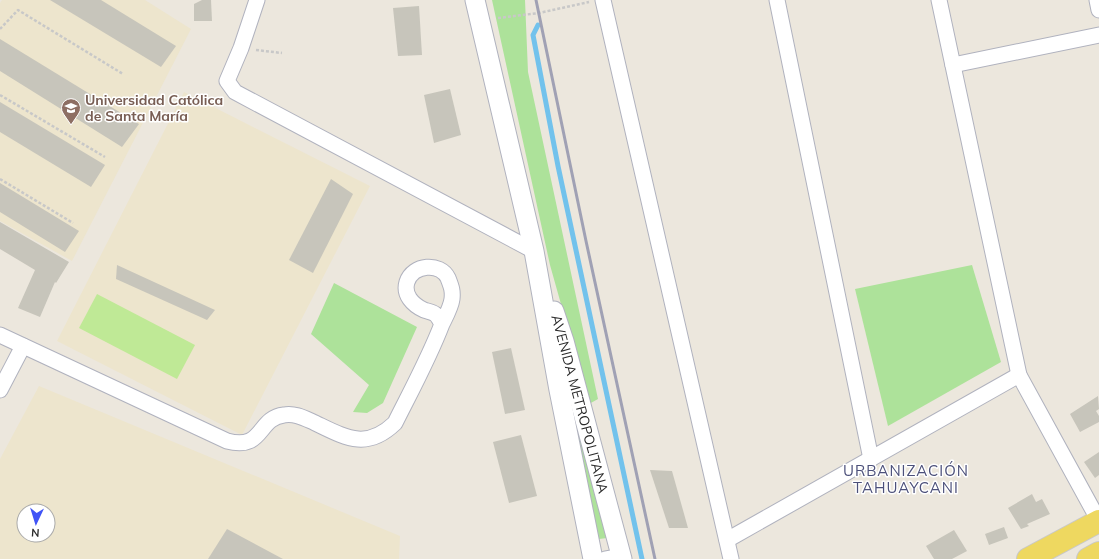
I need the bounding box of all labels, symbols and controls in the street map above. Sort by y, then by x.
place label: Universidad Católica de Santa María [85,91,223,125]
school or university icon: Universidad Católica de Santa María [60,97,82,125]
street label: AVENIDA METROPOLITANA [547,313,613,496]
district label: URBANIZACIÓN TAHUAYCANI [843,461,969,497]
north arrow [16,503,56,543]
text: N [31,526,40,540]

